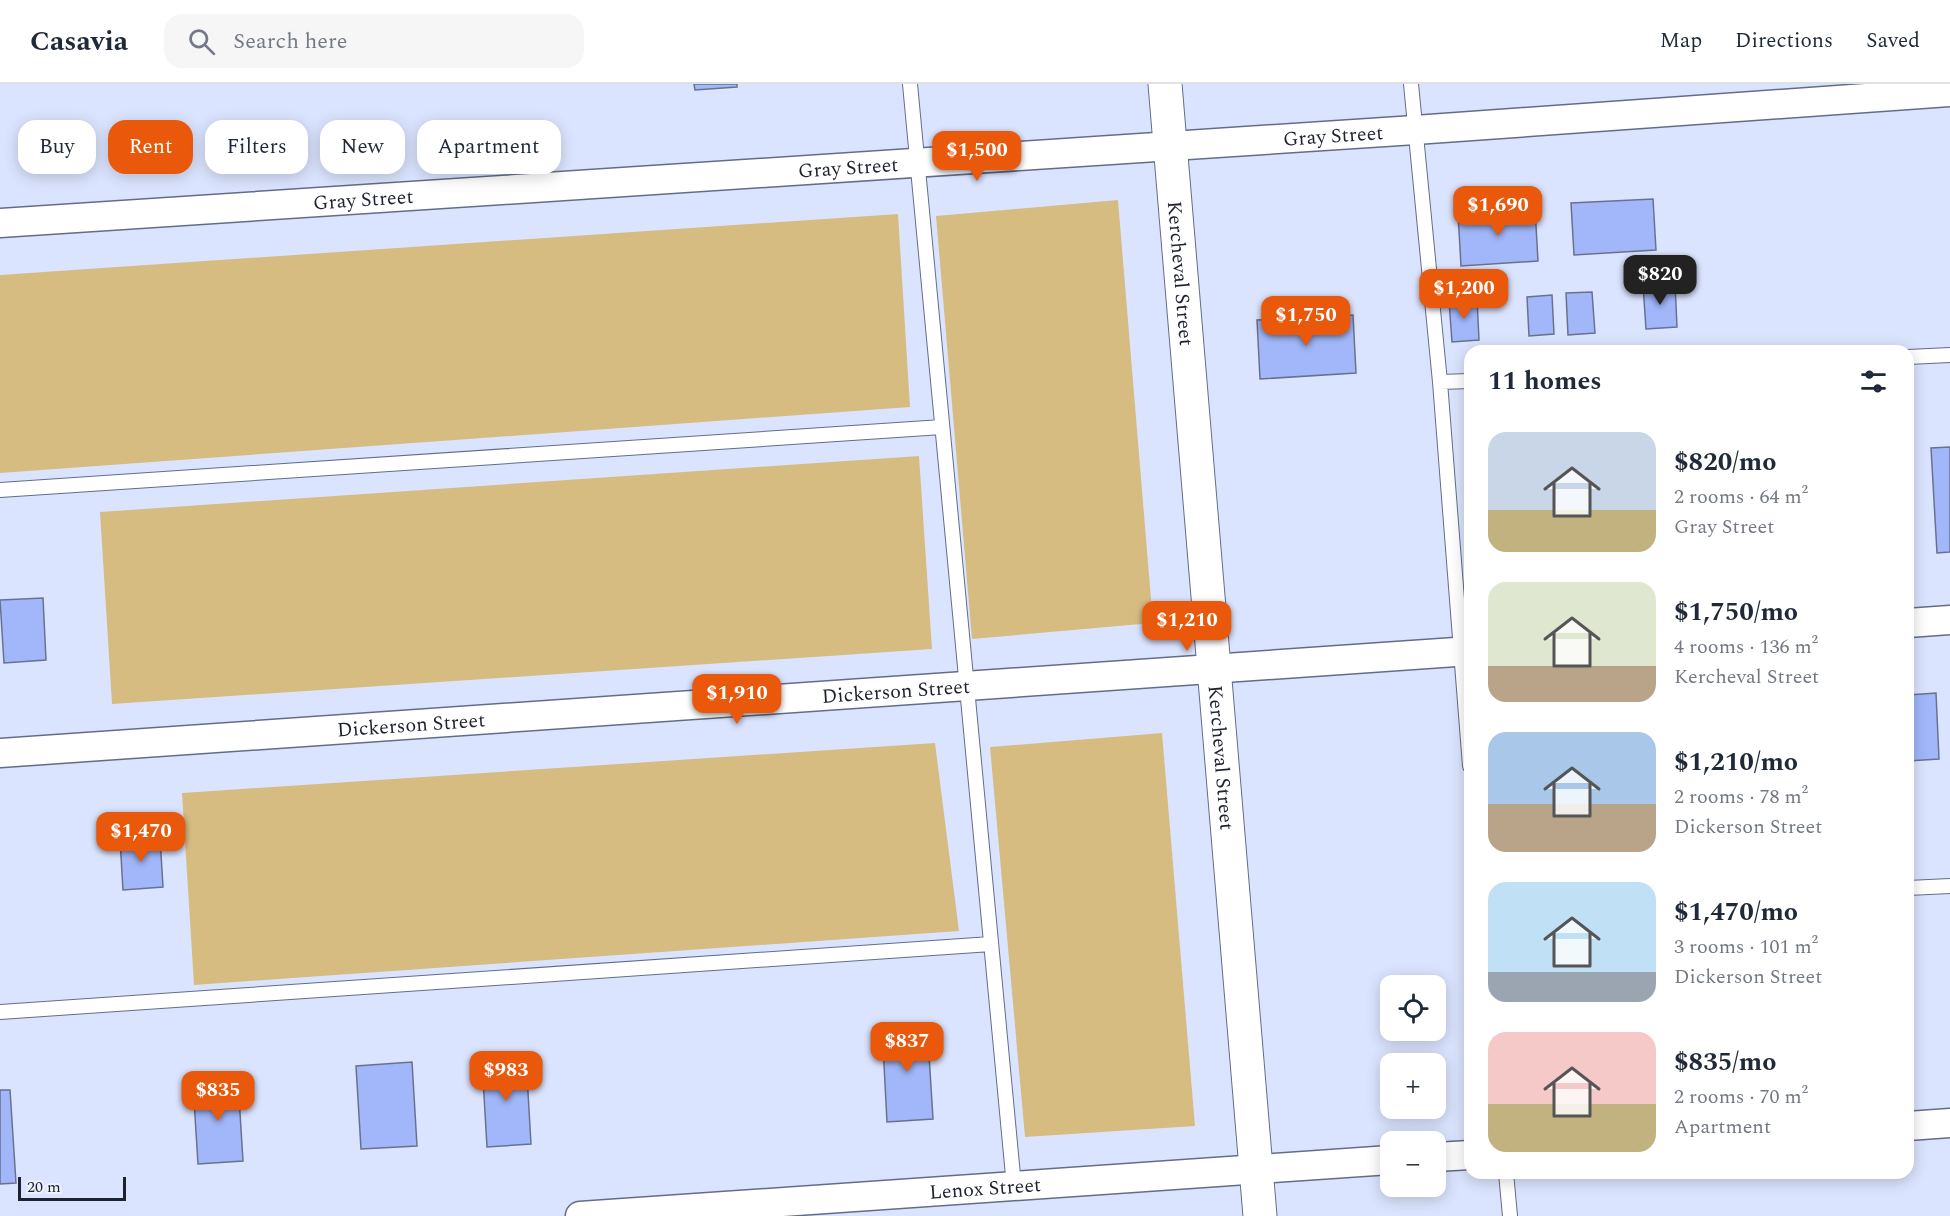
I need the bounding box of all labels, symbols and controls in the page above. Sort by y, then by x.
search box [164,14,584,68]
text: Casavia [30,20,128,63]
icon: search [185,25,218,58]
text: Search here [233,25,347,58]
text: Map [1660,25,1702,57]
text: Directions [1735,25,1833,57]
text: Saved [1866,25,1920,57]
street label: Gray Street [1282,118,1384,155]
chip: Buy [18,120,96,174]
chip: Rent [108,120,193,174]
chip: Filters [205,120,308,174]
chip: New [320,120,405,174]
chip: Apartment [417,120,561,174]
pin: $1,500 [928,131,1026,182]
text: $1,500 [946,135,1008,165]
street label: Gray Street [797,150,899,187]
street label: Gray Street [312,182,414,218]
pin: $1,690 [1449,186,1547,237]
text: $1,690 [1467,190,1529,220]
street label: Kercheval Street [1159,200,1201,347]
pin: $820 [1624,255,1696,306]
text: $820 [1638,259,1682,289]
pin: $1,200 [1415,269,1513,320]
text: $1,200 [1433,273,1495,303]
pin: $1,750 [1257,296,1355,347]
text: $1,750 [1275,300,1337,330]
text: 11 homes [1488,361,1602,401]
icon: filters [1857,365,1890,398]
text: $820/mo [1674,442,1777,482]
icon: home [1536,456,1608,528]
text: 2 rooms · 64 m² [1674,482,1808,512]
text: Gray Street [1674,512,1774,542]
text: $1,750/mo [1674,592,1798,632]
pin: $1,210 [1138,601,1236,652]
text: $1,210 [1156,605,1218,635]
icon: home [1536,606,1608,678]
text: 4 rooms · 136 m² [1674,632,1818,662]
text: Kercheval Street [1674,662,1819,692]
street label: Dickerson Street [821,672,971,712]
pin: $1,910 [688,674,786,725]
text: $1,910 [706,678,768,708]
street label: Kercheval Street [1200,684,1242,831]
street label: Dickerson Street [336,705,486,746]
text: $1,210/mo [1674,742,1798,782]
icon: home [1536,756,1608,828]
text: 2 rooms · 78 m² [1674,782,1808,812]
pin: $1,470 [92,812,190,863]
text: Dickerson Street [1674,812,1822,842]
text: $1,470 [110,816,172,846]
text: $1,470/mo [1674,892,1798,932]
icon: home [1536,906,1608,978]
text: 3 rooms · 101 m² [1674,932,1818,962]
text: Dickerson Street [1674,962,1822,992]
map controls [1380,975,1446,1197]
button: locate [1380,975,1446,1041]
pin: $837 [871,1022,943,1073]
text: $837 [885,1026,929,1056]
text: $835/mo [1674,1042,1777,1082]
pin: $983 [470,1051,542,1102]
button: + [1380,1053,1446,1119]
text: $983 [484,1055,528,1085]
icon: home [1536,1056,1608,1128]
pin: $835 [182,1071,254,1122]
text: $835 [196,1075,240,1105]
text: 2 rooms · 70 m² [1674,1082,1808,1112]
text: Apartment [1674,1112,1771,1142]
button: − [1380,1131,1446,1197]
street label: Lenox Street [928,1170,1042,1208]
scale bar [18,1174,126,1202]
text: 20 m [27,1175,61,1199]

